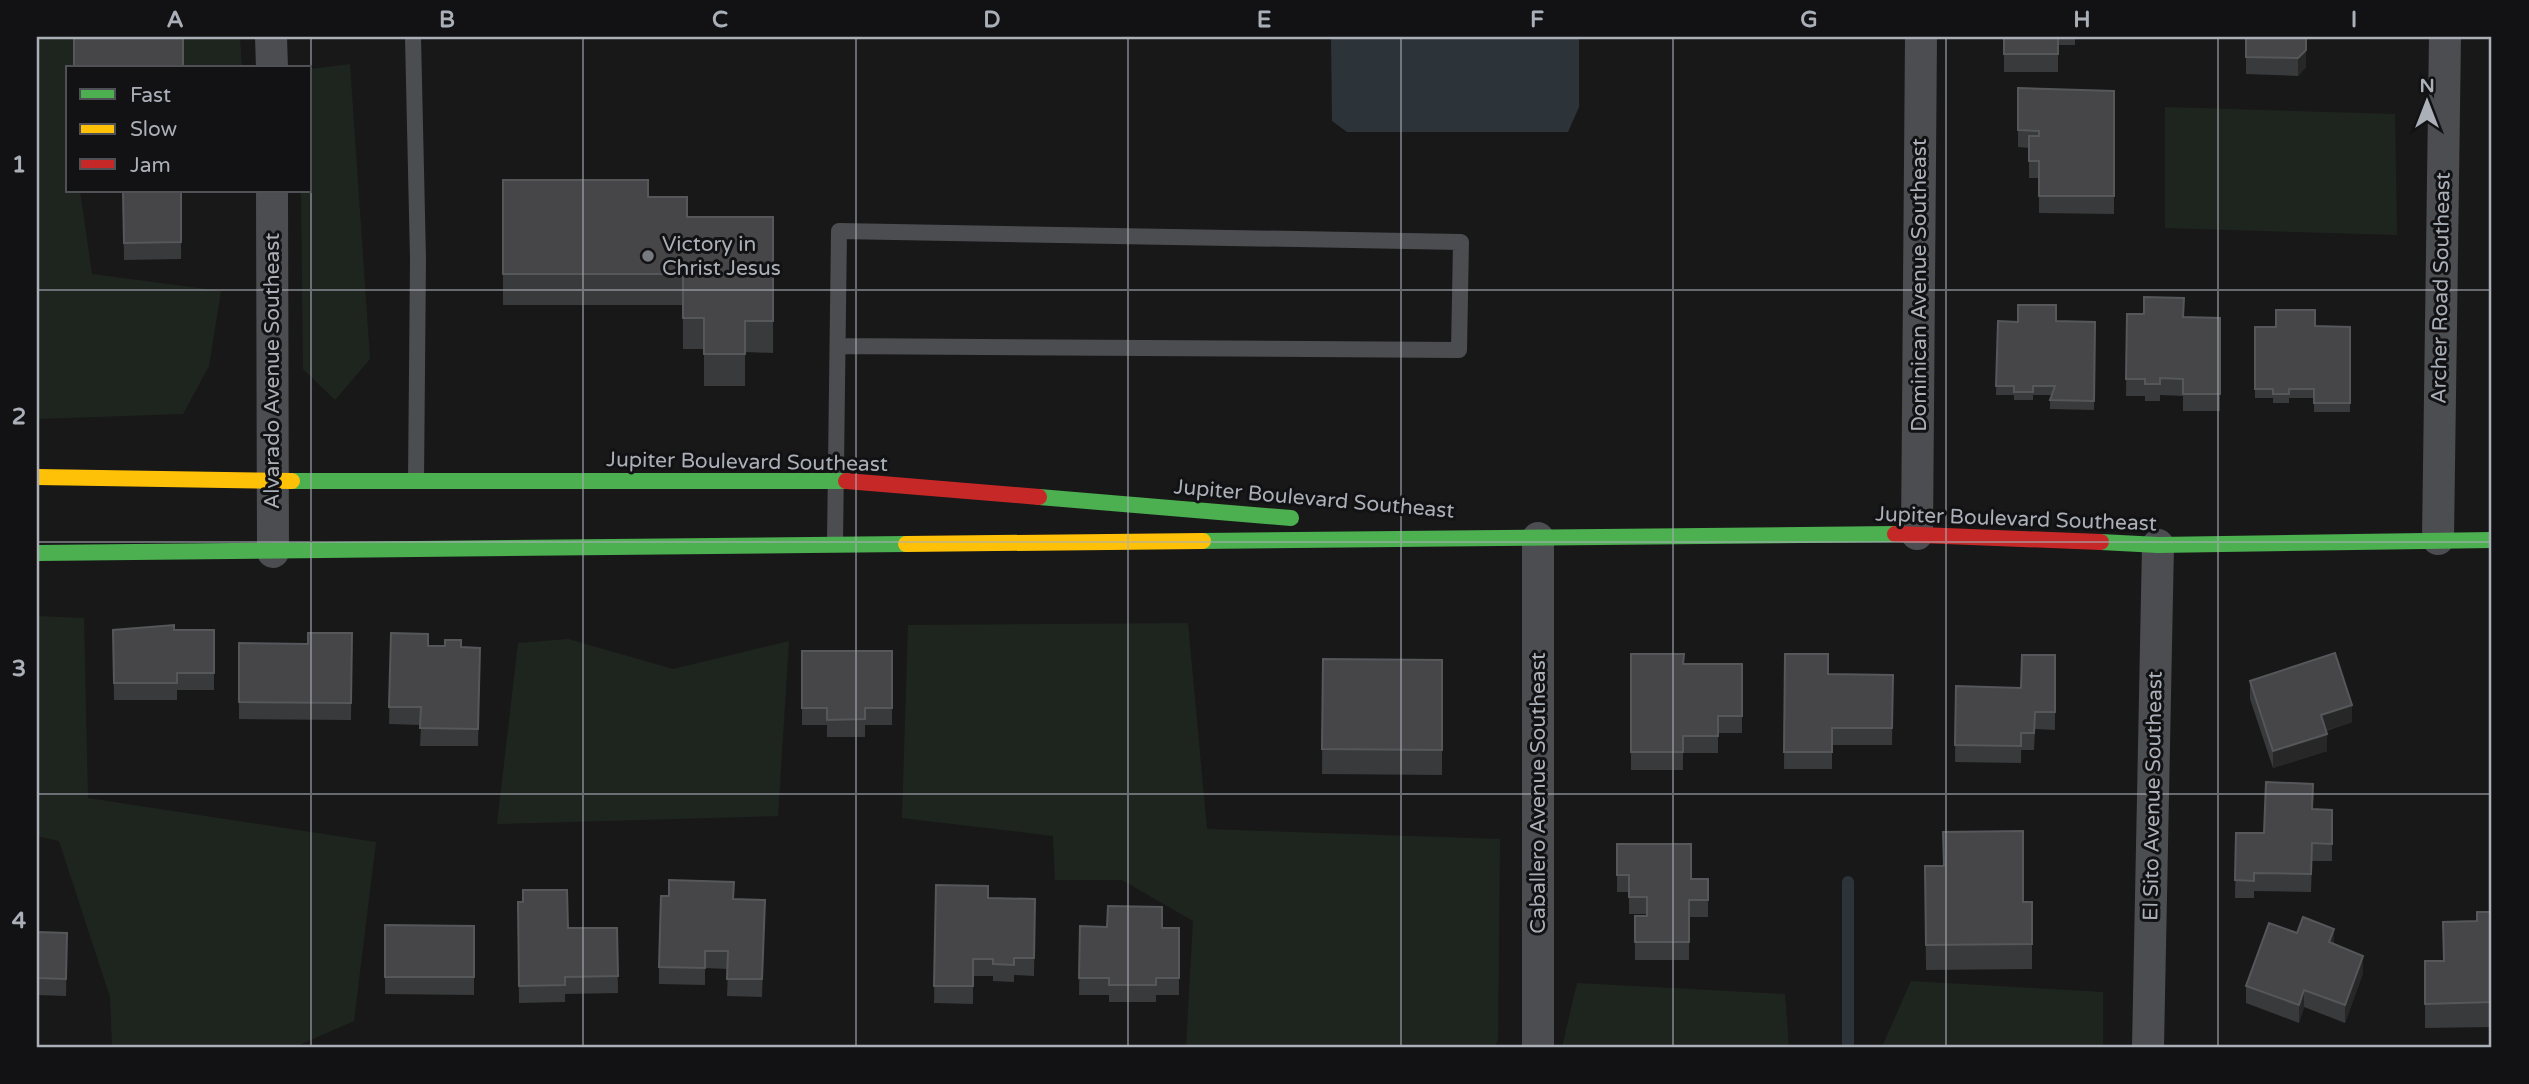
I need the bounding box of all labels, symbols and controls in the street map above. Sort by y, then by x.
text: A [166,6,184,34]
text: B [439,6,455,34]
text: C [712,6,728,34]
text: D [983,6,1001,34]
text: E [1257,6,1271,34]
text: F [1530,6,1544,34]
text: G [1800,6,1818,34]
text: H [2073,6,2091,34]
text: I [2351,6,2357,34]
legend [66,66,312,192]
north arrow [2392,66,2462,136]
text: N [2419,75,2435,97]
text: Fast [130,83,171,108]
text: Slow [130,117,178,142]
street label: Dominican Avenue Southeast [1907,138,1932,432]
text: 1 [12,151,26,179]
text: Jam [130,153,171,178]
street label: Archer Road Southeast [2426,172,2456,404]
place label: Victory in Christ Jesus [662,232,781,281]
street label: Alvarado Avenue Southeast [260,233,285,509]
marker: Victory in Christ Jesus [640,248,656,264]
text: 2 [12,403,26,431]
street label: Jupiter Boulevard Southeast [606,447,888,477]
street label: Jupiter Boulevard Southeast [1173,474,1455,524]
street label: Jupiter Boulevard Southeast [1875,502,2157,536]
street label: Caballero Avenue Southeast [1526,652,1551,934]
text: 3 [12,655,26,683]
street label: El Sito Avenue Southeast [2138,671,2168,921]
text: 4 [12,907,27,935]

